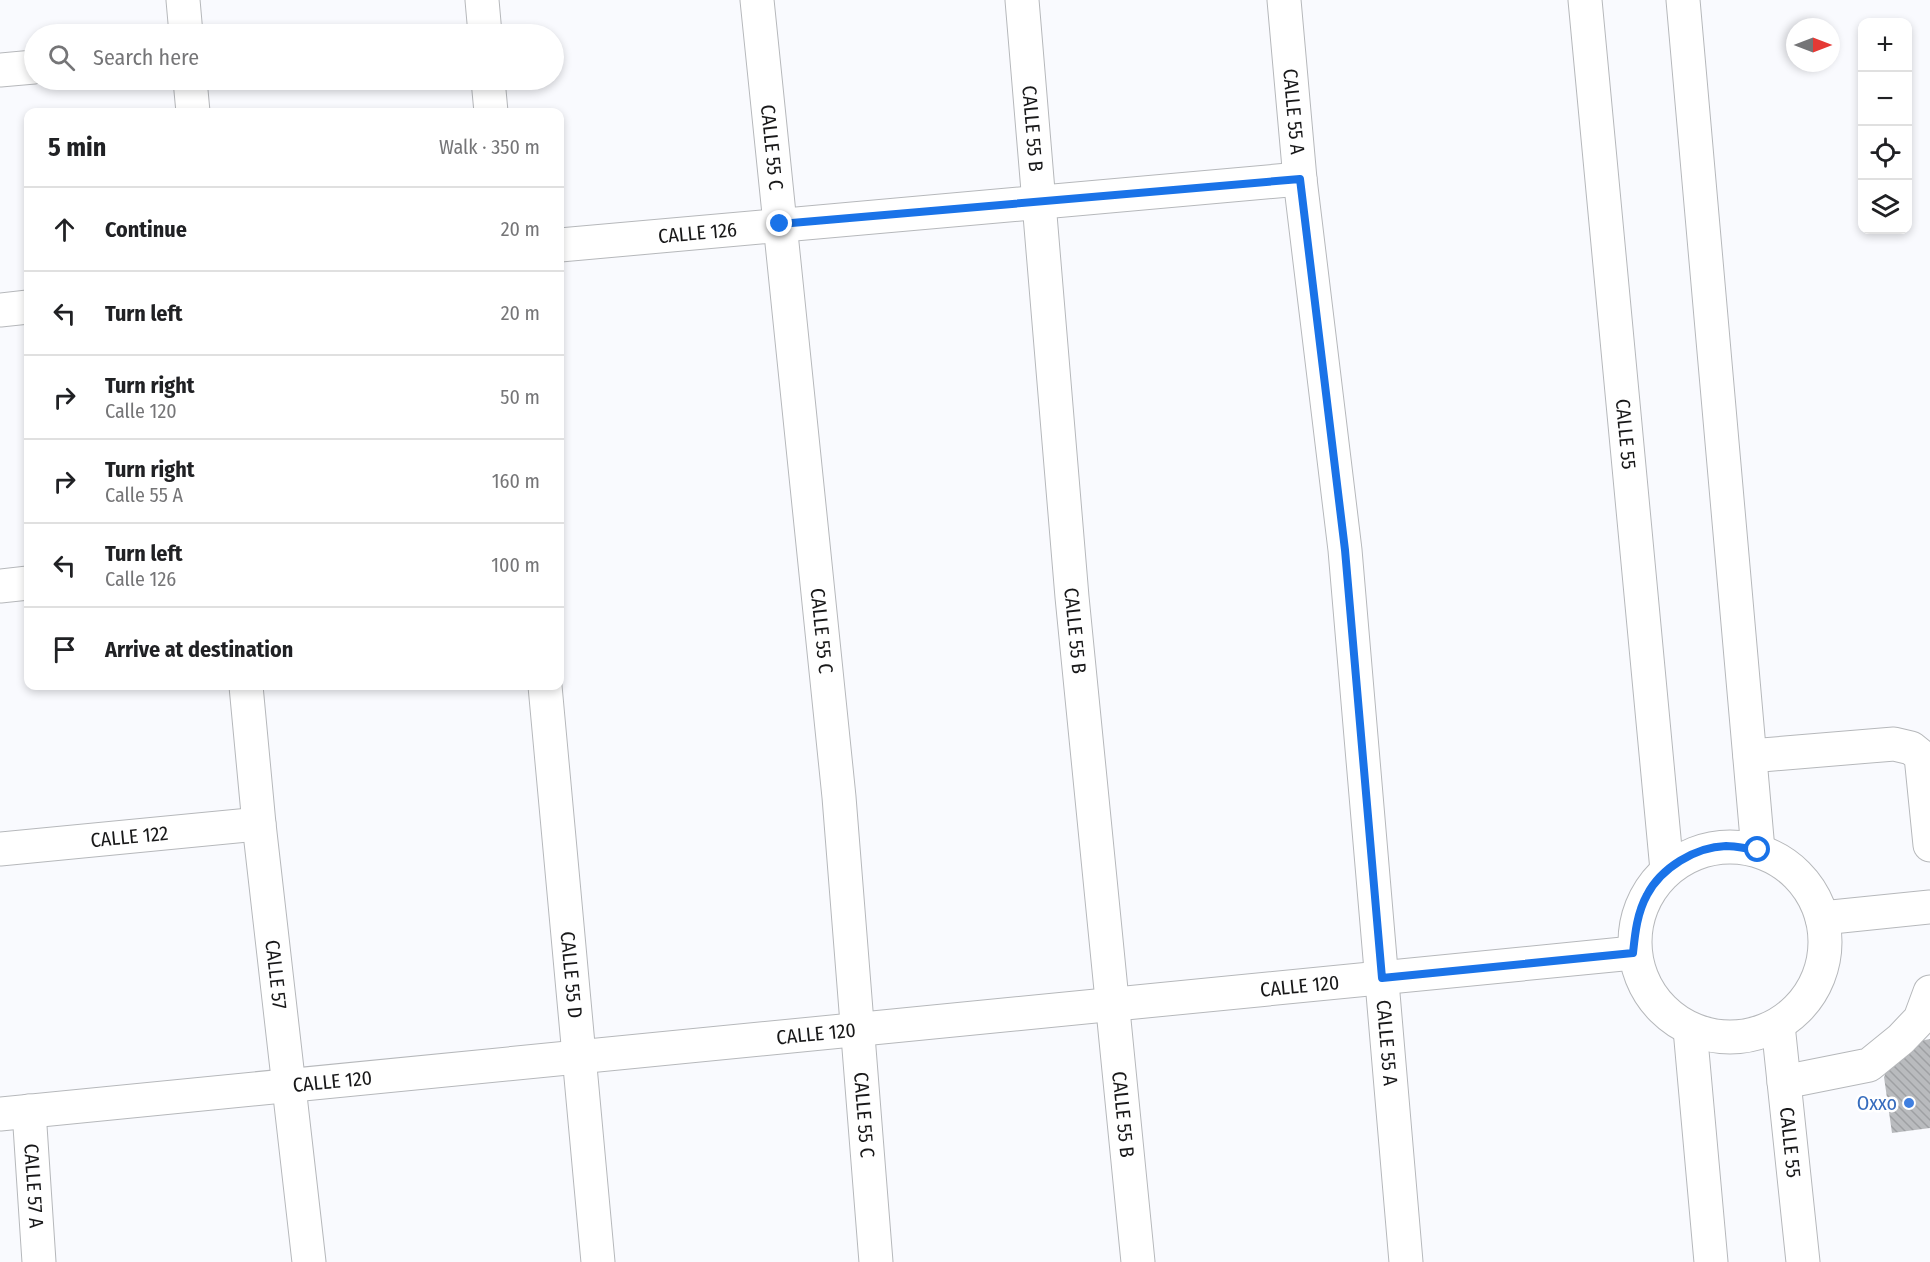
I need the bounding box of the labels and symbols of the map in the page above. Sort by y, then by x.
north arrow [1786,18,1840,72]
street label: CALLE 55 A [1278,68,1310,156]
street label: CALLE 55 B [1017,84,1048,173]
street label: CALLE 55 C [756,103,788,191]
route end [766,210,792,236]
street label: CALLE 126 [657,217,738,248]
street label: CALLE 55 [1611,398,1641,470]
street label: CALLE 55 C [806,587,838,675]
street label: CALLE 55 B [1059,587,1092,675]
street label: CALLE 122 [89,821,170,852]
route start [1744,836,1770,862]
street label: CALLE 55 D [556,930,588,1019]
street label: CALLE 57 [260,939,292,1010]
street label: CALLE 120 [1259,970,1340,1002]
street label: CALLE 55 A [1372,999,1403,1087]
street label: CALLE 120 [775,1018,857,1049]
street label: CALLE 120 [292,1065,373,1097]
street label: CALLE 55 B [1107,1070,1140,1159]
street label: CALLE 55 C [849,1071,880,1158]
place label: Oxxo [1857,1091,1897,1115]
marker: Oxxo [1902,1096,1916,1110]
street label: CALLE 55 [1775,1106,1806,1179]
street label: CALLE 57 A [19,1143,49,1229]

